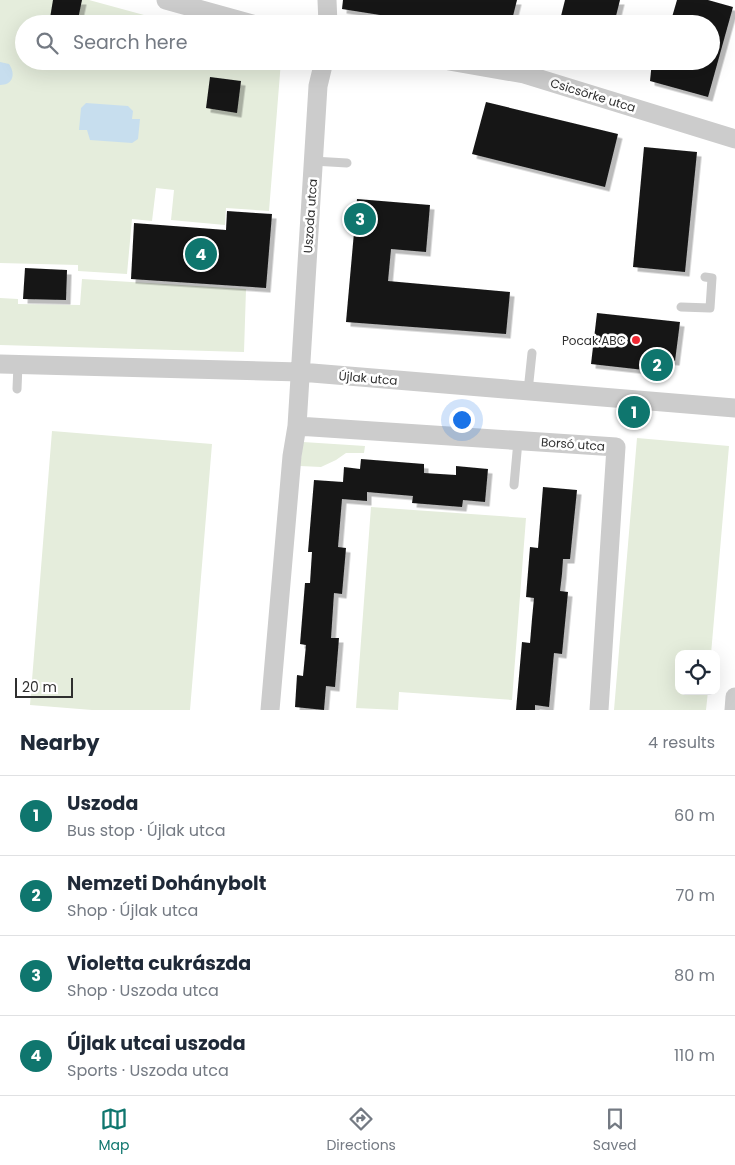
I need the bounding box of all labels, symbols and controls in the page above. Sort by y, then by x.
search box [15,15,720,70]
icon: search [33,29,61,57]
text: Search here [73,29,187,56]
street label: Csicsörke utca [548,74,638,116]
street label: Uszoda utca [299,178,321,254]
pin: 3 [344,200,376,238]
pin: 4 [185,235,217,273]
place label: Pocak ABC [562,332,626,349]
marker: Pocak ABC [630,334,642,346]
pin: 2 [641,346,673,384]
street label: Újlak utca [338,367,398,389]
pin: 1 [618,393,650,431]
your location [449,407,475,433]
street label: Borsó utca [540,433,606,455]
map controls [675,650,720,695]
button: locate [675,650,720,695]
scale bar [15,675,72,698]
text: 20 m [22,677,57,697]
text: Nearby [20,728,100,757]
text: 4 results [648,731,715,754]
text: Uszoda [67,790,138,817]
text: 1 [33,804,39,827]
text: 60 m [674,804,715,827]
text: Bus stop · Újlak utca [67,819,225,842]
text: Nemzeti Dohánybolt [67,870,266,897]
text: 2 [31,884,41,907]
text: 70 m [675,884,715,907]
text: Shop · Újlak utca [67,899,198,922]
text: Violetta cukrászda [67,950,251,977]
text: 3 [31,964,41,987]
text: 80 m [674,964,715,987]
text: Shop · Uszoda utca [67,979,219,1002]
text: Újlak utcai uszoda [67,1030,246,1057]
text: 4 [31,1044,41,1067]
text: 110 m [674,1044,715,1067]
text: Sports · Uszoda utca [67,1059,229,1082]
tab: Map [98,1105,129,1156]
tab: Directions [326,1105,396,1156]
tab: Saved [593,1105,637,1156]

